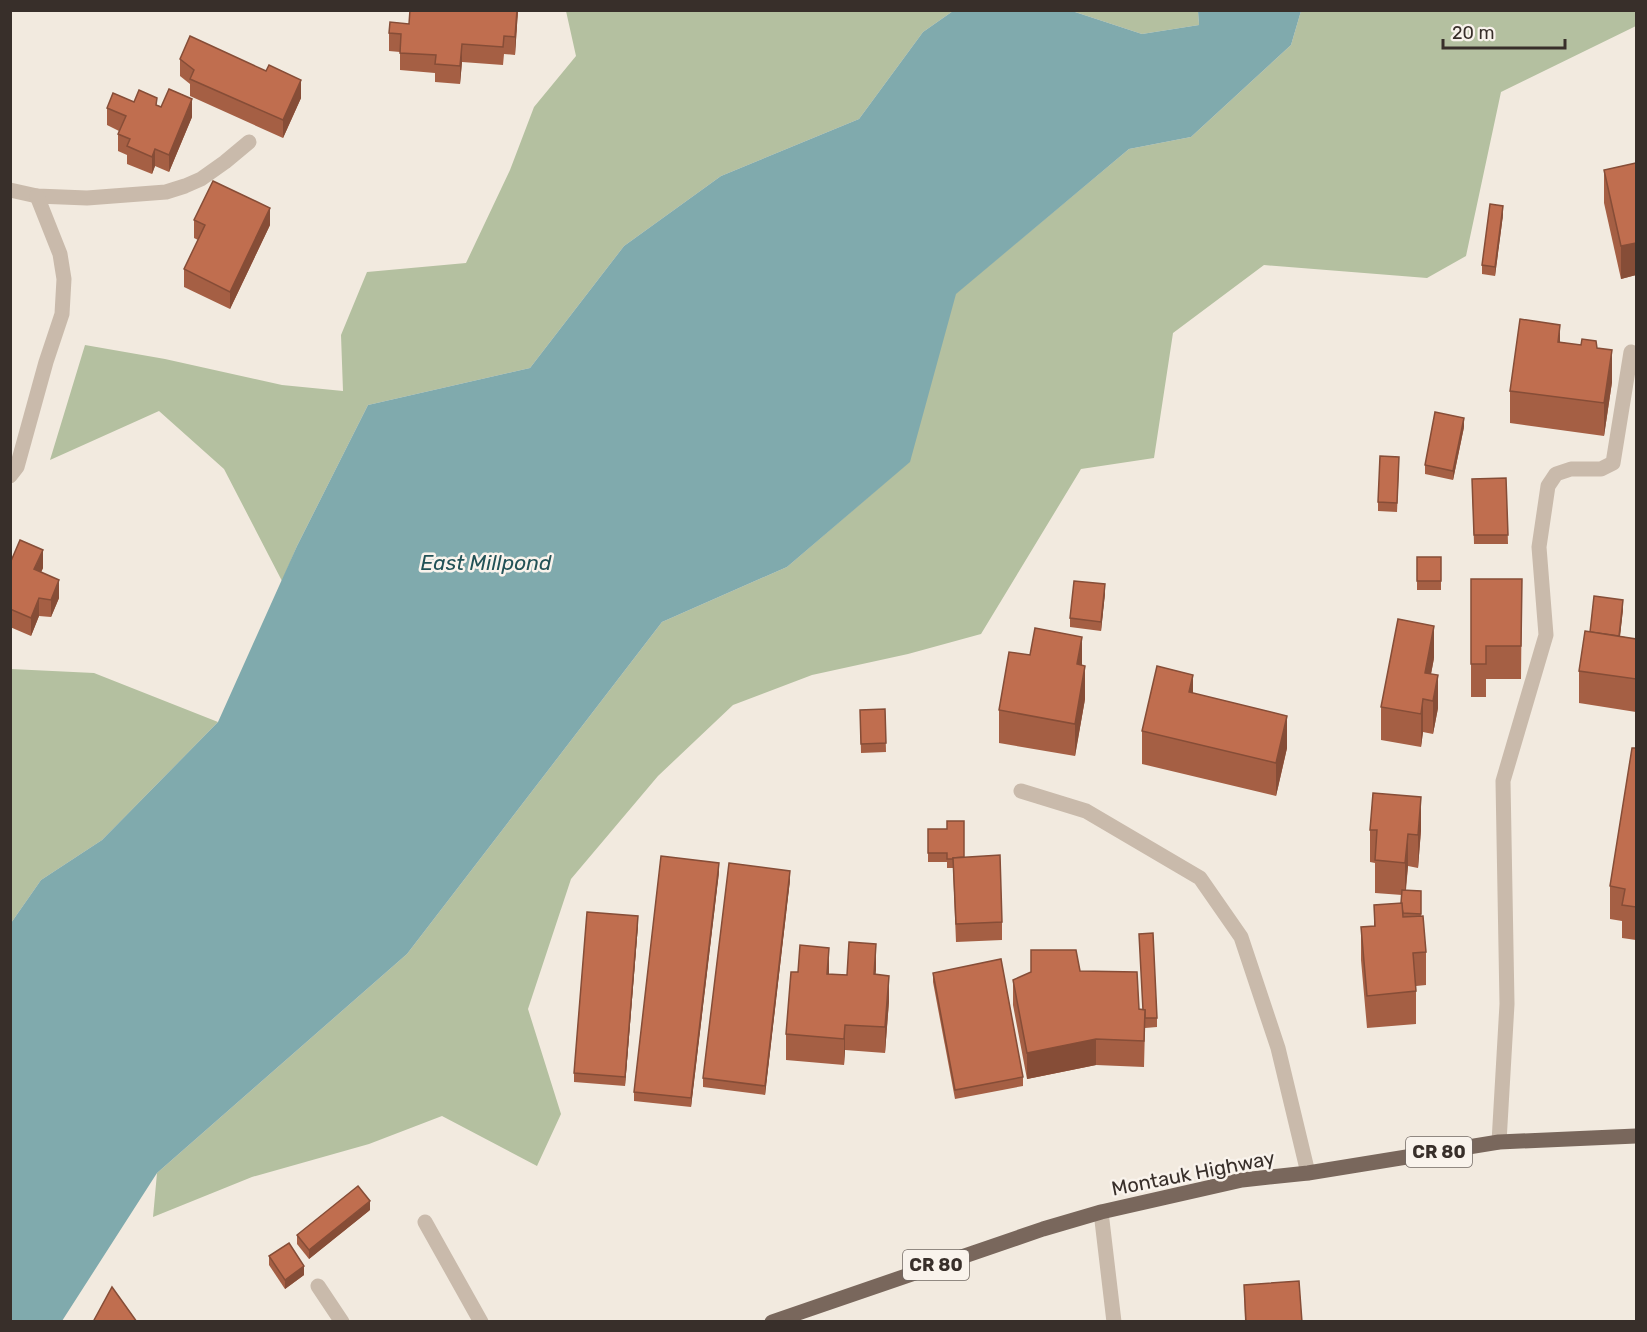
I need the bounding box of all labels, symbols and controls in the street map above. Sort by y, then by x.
scale bar [1443,12,1564,50]
text: 20 m [1452,22,1494,44]
water label: East Millpond [421,550,552,575]
road number: CR 80 [1406,1137,1472,1167]
street label: Montauk Highway [1109,1145,1277,1201]
road number: CR 80 [903,1250,969,1280]

